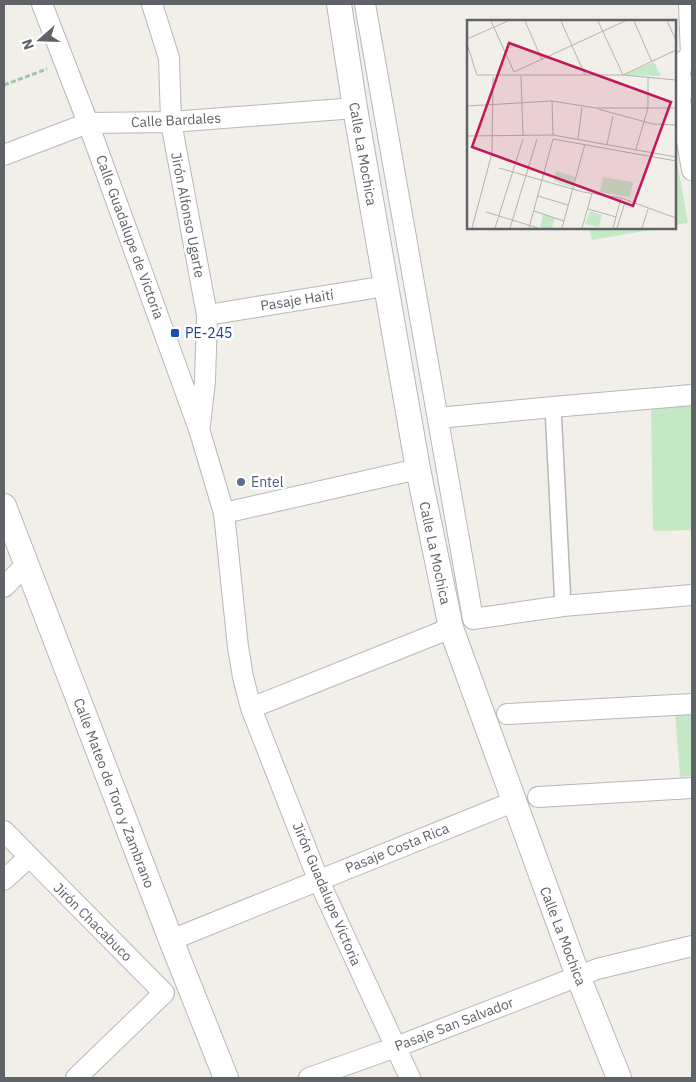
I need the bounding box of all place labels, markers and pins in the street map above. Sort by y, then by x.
place label: PE-245 [185,324,232,342]
marker: PE-245 [169,327,181,339]
place label: Entel [251,473,284,491]
marker: Entel [235,476,247,488]

